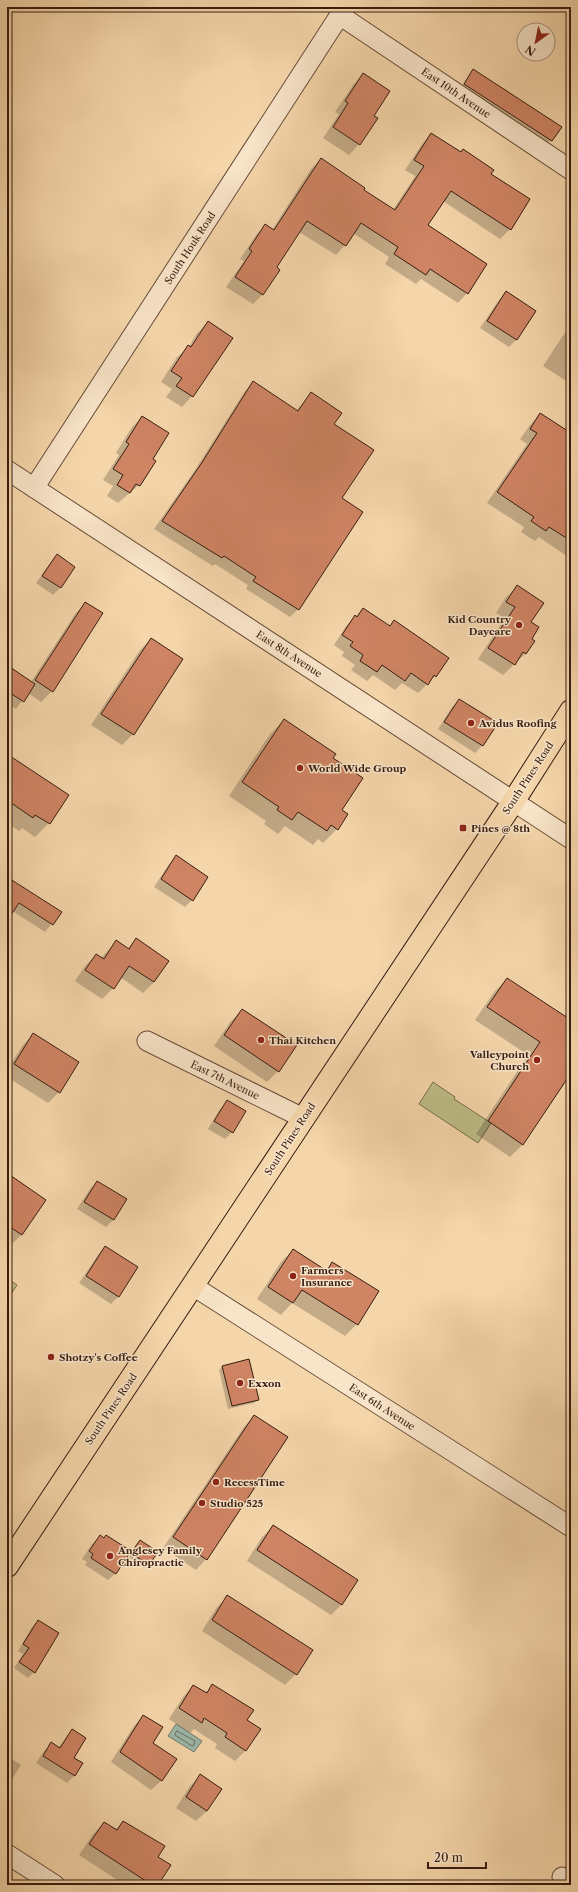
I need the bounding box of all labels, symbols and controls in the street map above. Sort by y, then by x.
north arrow [516,22,556,62]
text: N [522,42,538,59]
street label: East 10th Avenue [419,65,493,121]
street label: South Houk Road [162,209,218,287]
place label: Kid Country Daycare [447,613,512,638]
marker: Kid Country Daycare [514,620,524,630]
street label: East 8th Avenue [254,628,325,680]
place label: Avidus Roofing [478,717,557,730]
marker: Avidus Roofing [466,718,476,728]
street label: South Pines Road [500,739,556,817]
place label: World Wide Group [307,762,407,775]
marker: World Wide Group [295,763,305,773]
place label: Pines @ 8th [471,822,530,835]
marker: Pines @ 8th [458,823,468,833]
place label: Thai Kitchen [269,1034,336,1047]
marker: Thai Kitchen [256,1035,266,1045]
place label: Valleypoint Church [469,1048,529,1073]
marker: Valleypoint Church [532,1055,542,1065]
street label: East 7th Avenue [188,1058,262,1102]
street label: South Pines Road [262,1100,318,1178]
place label: Farmers Insurance [301,1264,352,1289]
marker: Farmers Insurance [288,1271,298,1281]
place label: Shotzy's Coffee [59,1351,138,1364]
marker: Shotzy's Coffee [46,1352,56,1362]
street label: South Pines Road [82,1371,140,1447]
place label: Exxon [248,1377,281,1390]
marker: Exxon [235,1378,245,1388]
street label: East 6th Avenue [347,1381,418,1433]
place label: RecessTime [224,1476,285,1489]
marker: RecessTime [211,1477,221,1487]
place label: Studio 525 [210,1497,264,1510]
marker: Studio 525 [197,1498,207,1508]
place label: Anglesey Family Chiropractic [117,1544,203,1569]
marker: Anglesey Family Chiropractic [105,1551,115,1561]
scale bar [428,1844,486,1870]
text: 20 m [434,1850,463,1865]

